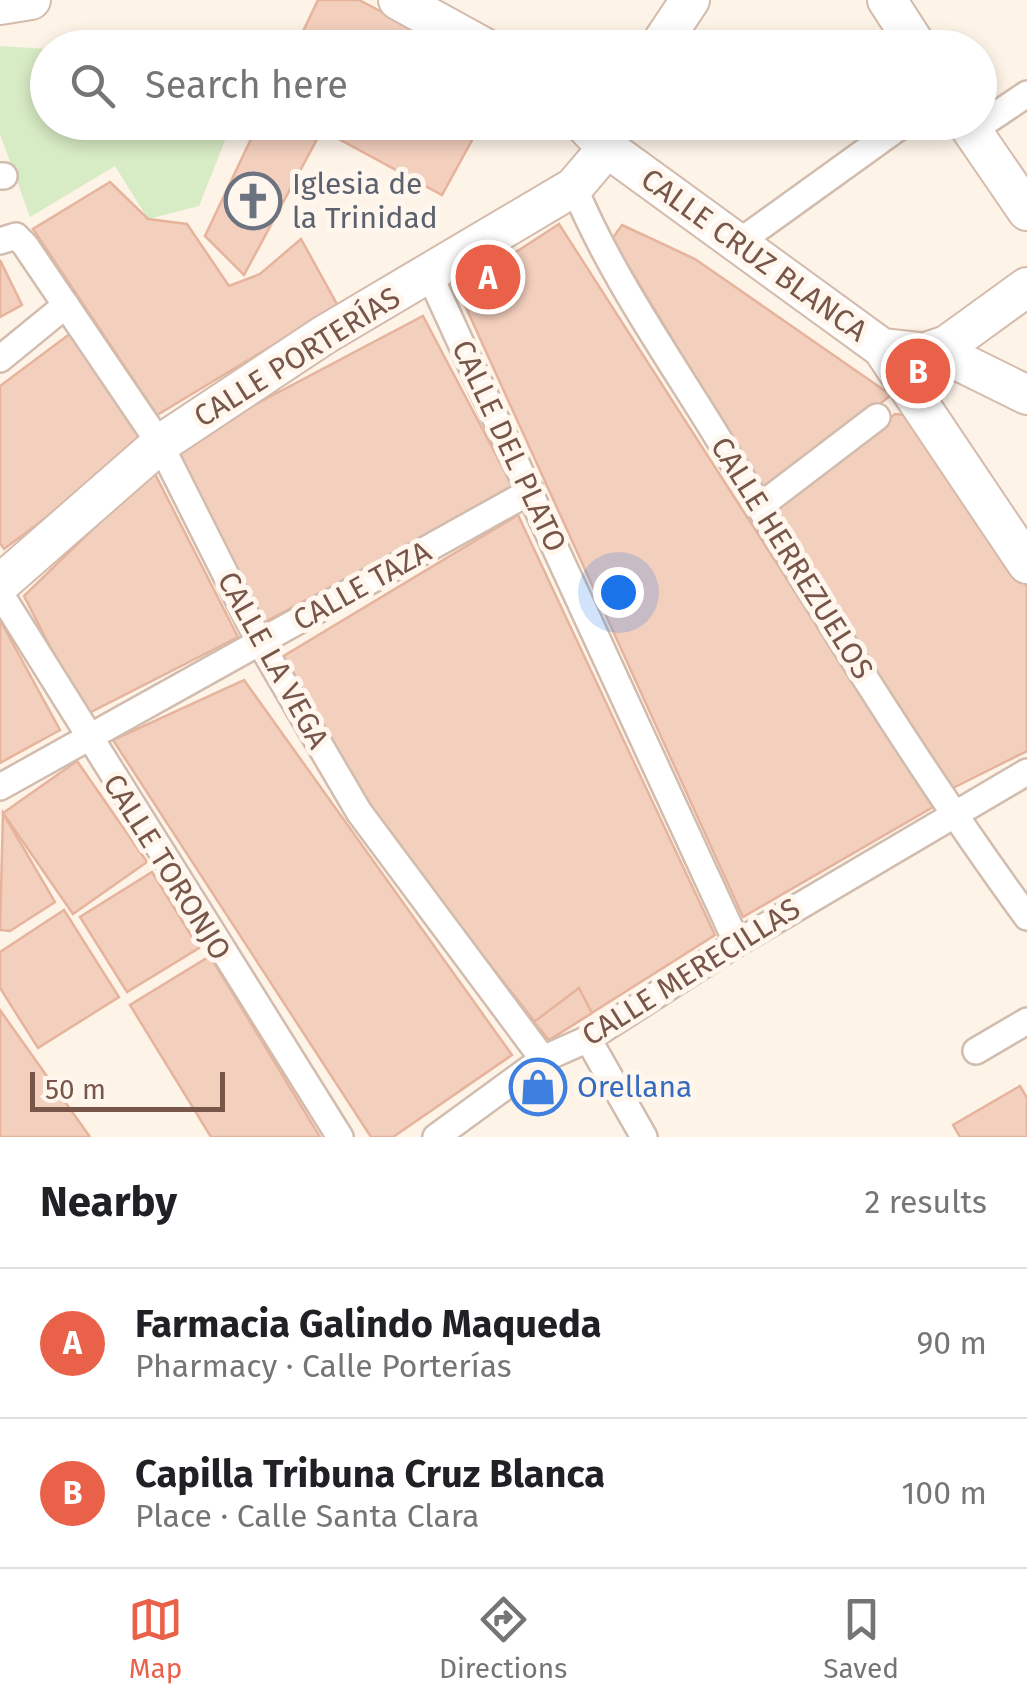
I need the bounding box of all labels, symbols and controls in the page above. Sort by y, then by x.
search box [30,30,997,140]
icon: search [65,58,120,113]
text: Search here [145,62,348,108]
street label: CALLE CRUZ BLANCA [634,161,875,350]
place label: Iglesia de la Trinidad [292,166,438,236]
church icon: Iglesia de la Trinidad [223,171,283,231]
pin: A [456,240,520,314]
street label: CALLE PORTERÍAS [188,279,406,435]
street label: CALLE DEL PLATO [444,334,574,558]
pin: B [886,334,950,408]
street label: CALLE HERREZUELOS [703,430,881,686]
street label: CALLE TAZA [287,533,438,639]
street label: CALLE LA VEGA [210,565,337,755]
your location [593,567,644,618]
street label: CALLE TORONJO [96,768,238,966]
street label: CALLE MERECILLAS [575,890,807,1054]
shop icon: Orellana [508,1057,568,1117]
scale bar [30,1067,225,1112]
place label: Orellana [577,1069,692,1105]
text: 50 m [45,1073,106,1106]
text: Nearby [40,1177,177,1227]
text: 2 results [864,1183,987,1221]
text: Farmacia Galindo Maqueda [135,1301,602,1347]
text: A [63,1324,82,1362]
text: 90 m [916,1324,987,1362]
text: Pharmacy · Calle Porterías [135,1347,512,1385]
text: Capilla Tribuna Cruz Blanca [135,1451,605,1497]
text: B [63,1474,82,1512]
text: 100 m [902,1474,987,1512]
text: Place · Calle Santa Clara [135,1497,480,1535]
tab: Map [128,1592,183,1685]
tab: Directions [439,1592,567,1685]
tab: Saved [823,1592,899,1685]

